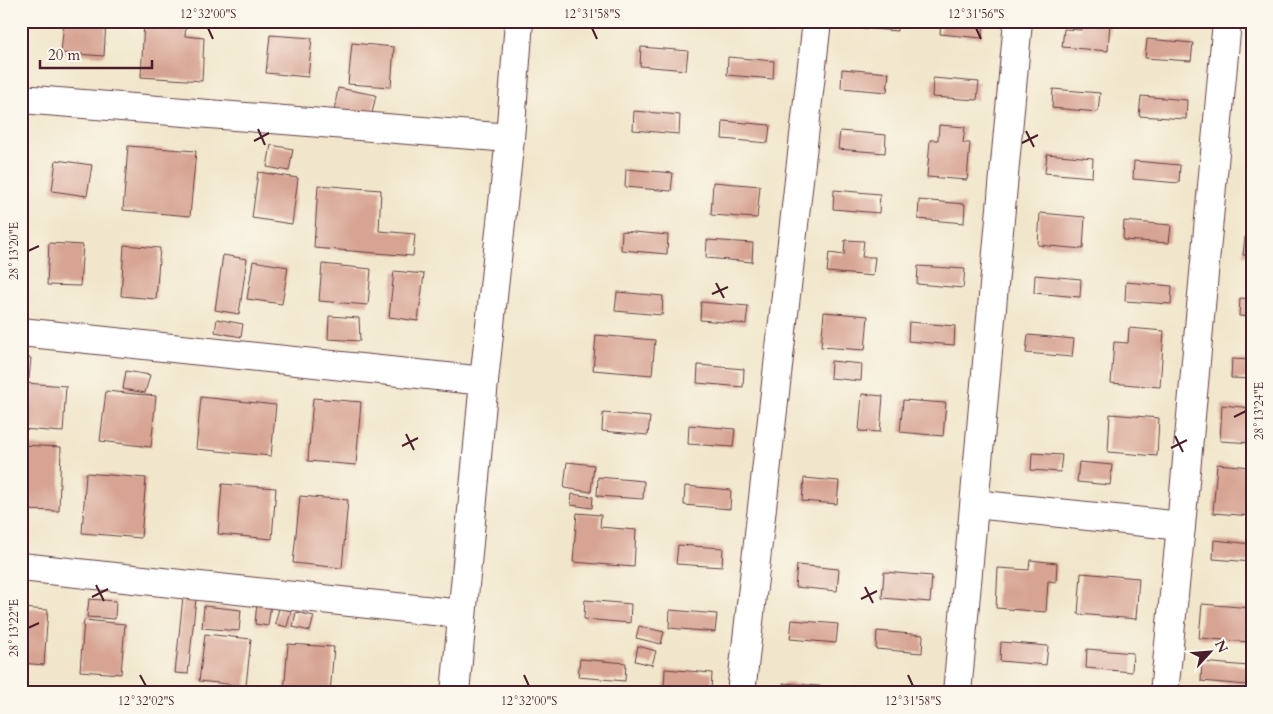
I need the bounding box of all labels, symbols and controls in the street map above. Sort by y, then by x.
text: 12°32'00"S [180,6,236,22]
text: 12°31'58"S [564,6,620,22]
text: 12°31'56"S [948,6,1004,22]
scale bar [40,38,152,70]
text: 20 m [48,45,80,65]
text: 28°13'20"E [6,222,22,280]
text: 28°13'24"E [1251,382,1267,440]
text: 28°13'22"E [6,599,22,657]
north arrow [1186,626,1236,676]
text: N [1210,637,1232,656]
text: 12°32'02"S [118,693,174,709]
text: 12°32'00"S [501,693,557,709]
text: 12°31'58"S [885,693,941,709]

